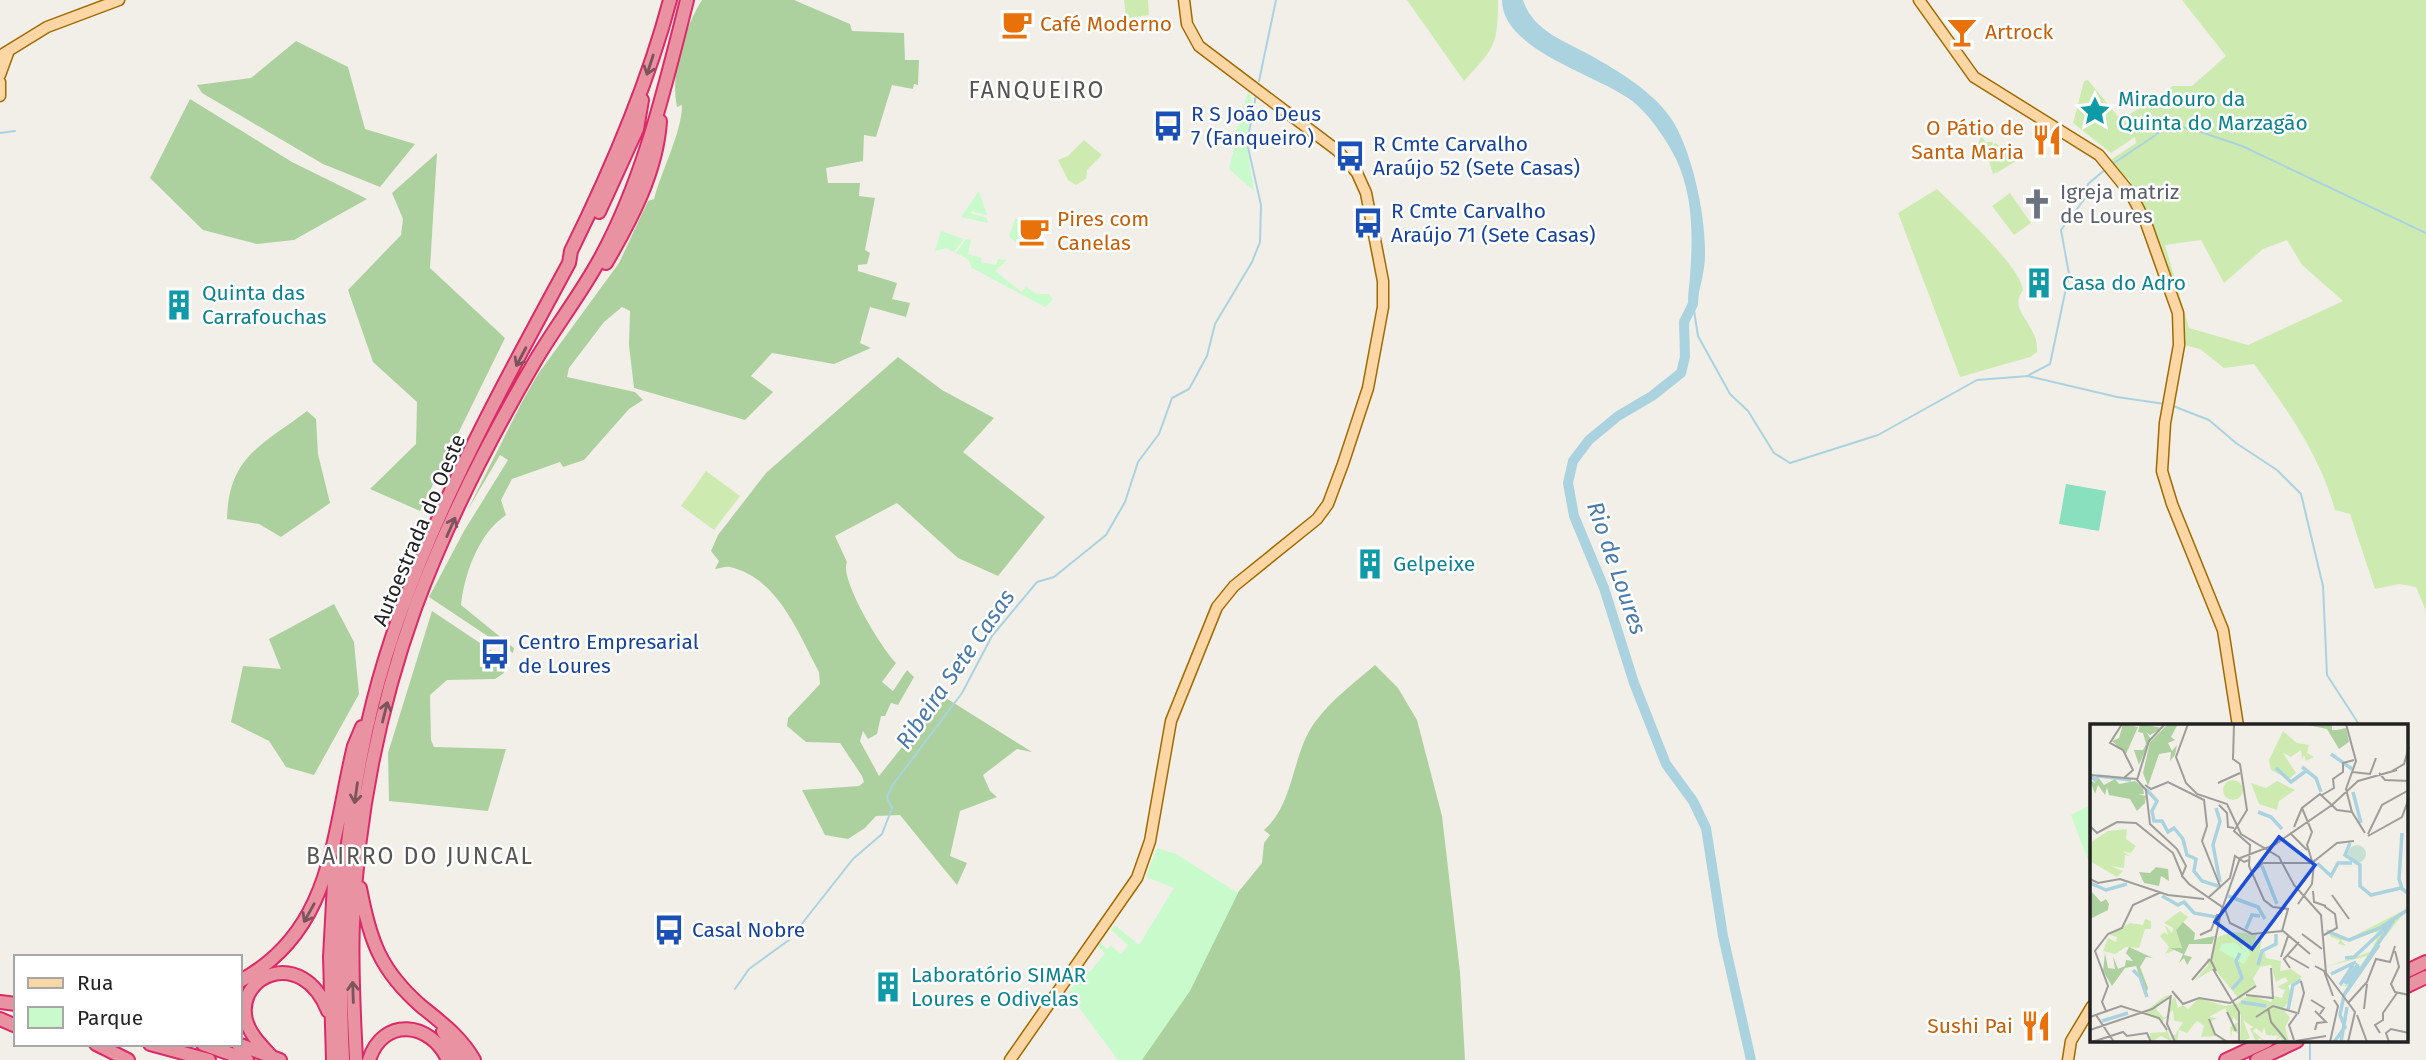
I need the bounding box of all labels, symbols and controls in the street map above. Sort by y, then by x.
cafe icon: Café Moderno [1000,7,1034,41]
place label: Café Moderno [1040,11,1172,37]
bar icon: Artrock [1945,15,1979,49]
place label: Artrock [1985,19,2053,45]
one-way arrow [643,54,655,76]
district label: FANQUEIRO [969,76,1105,104]
place label: Miradouro da Quinta do Marzagão [2118,86,2308,136]
place icon: Miradouro da Quinta do Marzagão [2078,94,2112,128]
place label: R S João Deus 7 (Fanqueiro) [1191,101,1321,151]
bus stop icon: R S João Deus 7 (Fanqueiro) [1151,109,1185,143]
place label: O Pátio de Santa Maria [1911,115,2024,165]
restaurant icon: O Pátio de Santa Maria [2030,123,2064,157]
place label: R Cmte Carvalho Araújo 52 (Sete Casas) [1373,131,1580,181]
bus stop icon: R Cmte Carvalho Araújo 52 (Sete Casas) [1333,139,1367,173]
place label: Igreja matriz de Loures [2060,179,2179,229]
church icon: Igreja matriz de Loures [2020,187,2054,221]
place label: R Cmte Carvalho Araújo 71 (Sete Casas) [1391,198,1596,248]
place label: Pires com Canelas [1057,206,1149,256]
bus stop icon: R Cmte Carvalho Araújo 71 (Sete Casas) [1351,206,1385,240]
cafe icon: Pires com Canelas [1017,214,1051,248]
building icon: Casa do Adro [2022,266,2056,300]
place label: Casa do Adro [2062,270,2186,296]
place label: Quinta das Carrafouchas [202,280,327,330]
building icon: Quinta das Carrafouchas [162,288,196,322]
one-way arrow [513,346,527,366]
street label: Autoestrada do Oeste [367,430,471,630]
water label: Rio de Loures [1581,498,1653,638]
one-way arrow [445,517,458,539]
building icon: Gelpeixe [1353,547,1387,581]
place label: Gelpeixe [1393,551,1475,577]
water label: Ribeira Sete Casas [889,583,1021,754]
place label: Centro Empresarial de Loures [518,629,699,679]
bus stop icon: Centro Empresarial de Loures [478,637,512,671]
one-way arrow [379,701,392,724]
inset map [2090,724,2408,1042]
one-way arrow [349,781,362,804]
district label: BAIRRO DO JUNCAL [306,842,534,870]
one-way arrow [302,903,316,923]
bus stop icon: Casal Nobre [652,913,686,947]
place label: Casal Nobre [692,917,805,943]
legend [14,955,242,1046]
place label: Laboratório SIMAR Loures e Odivelas [911,962,1087,1012]
text: Rua [77,970,113,996]
building icon: Laboratório SIMAR Loures e Odivelas [871,970,905,1004]
one-way arrow [347,981,360,1004]
text: Parque [77,1005,143,1031]
restaurant icon: Sushi Pai [2019,1009,2053,1043]
place label: Sushi Pai [1927,1013,2013,1039]

